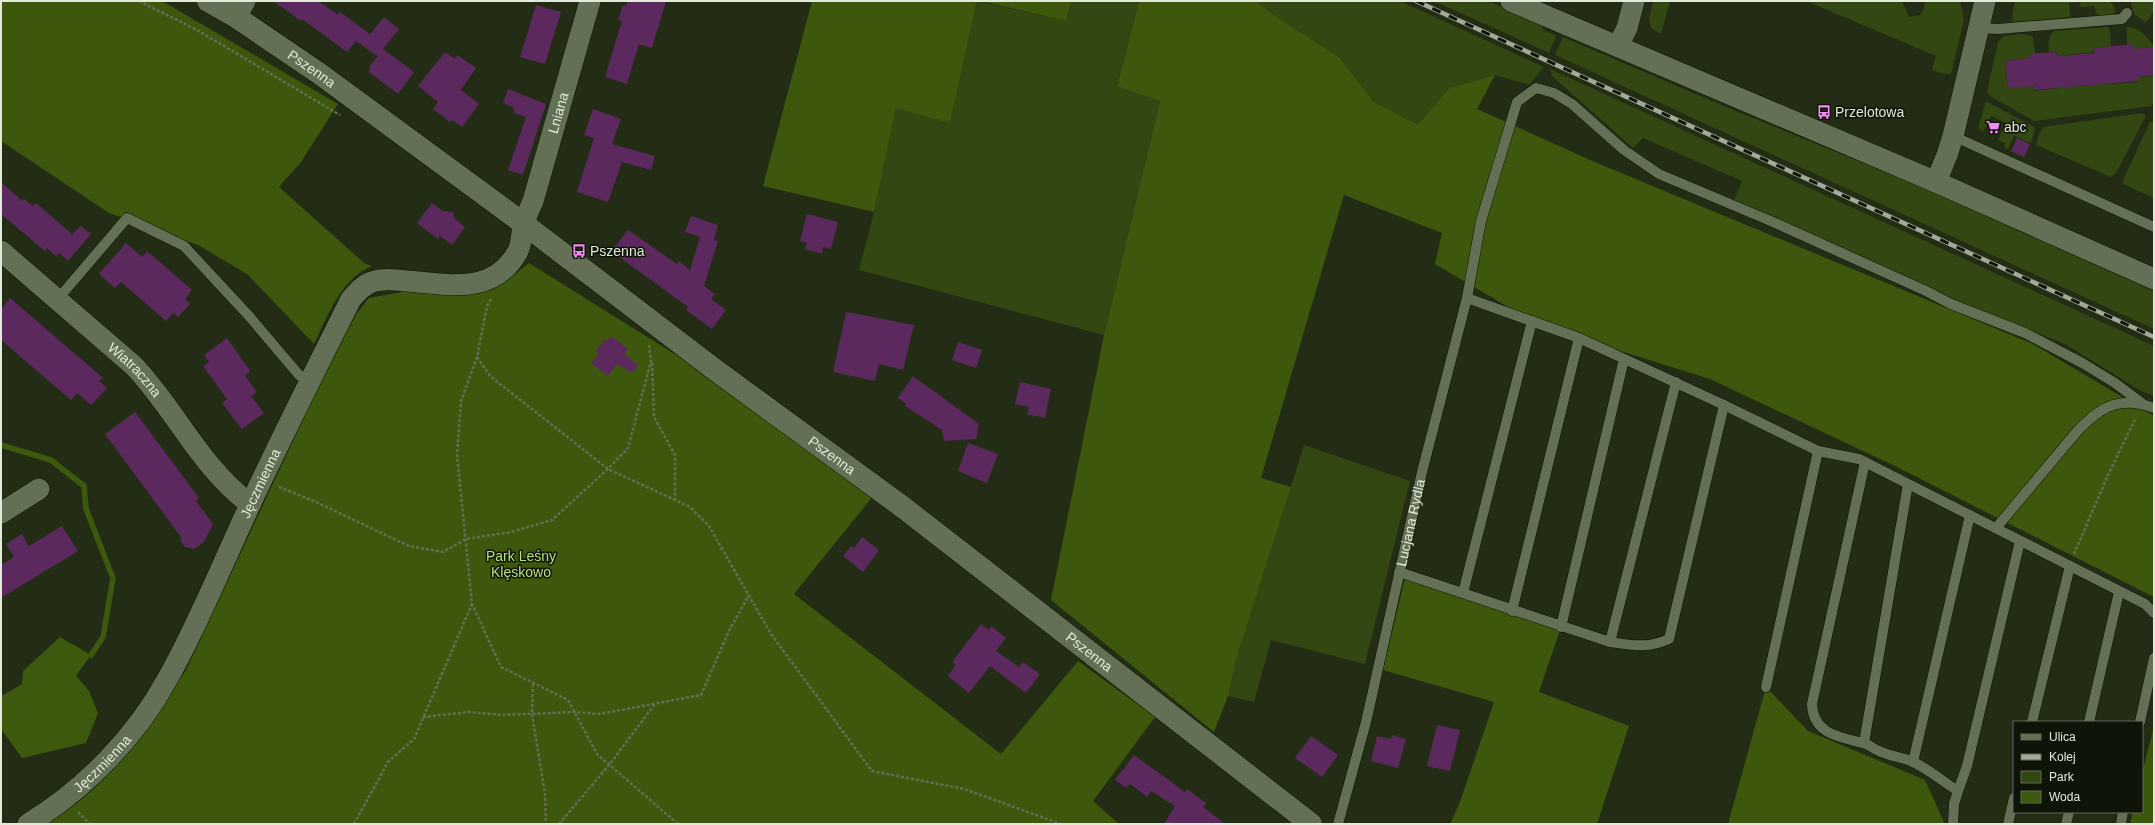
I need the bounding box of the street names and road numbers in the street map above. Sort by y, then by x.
street label: Pszenna [285,47,339,91]
street label: Lniana [545,90,572,135]
street label: Wiatraczna [105,339,165,400]
street label: Pszenna [805,433,859,478]
street label: Jęczmienna [237,446,284,520]
street label: Lucjana Rydla [1393,477,1428,568]
street label: Pszenna [1063,629,1116,675]
street label: Jęczmienna [70,731,134,796]

